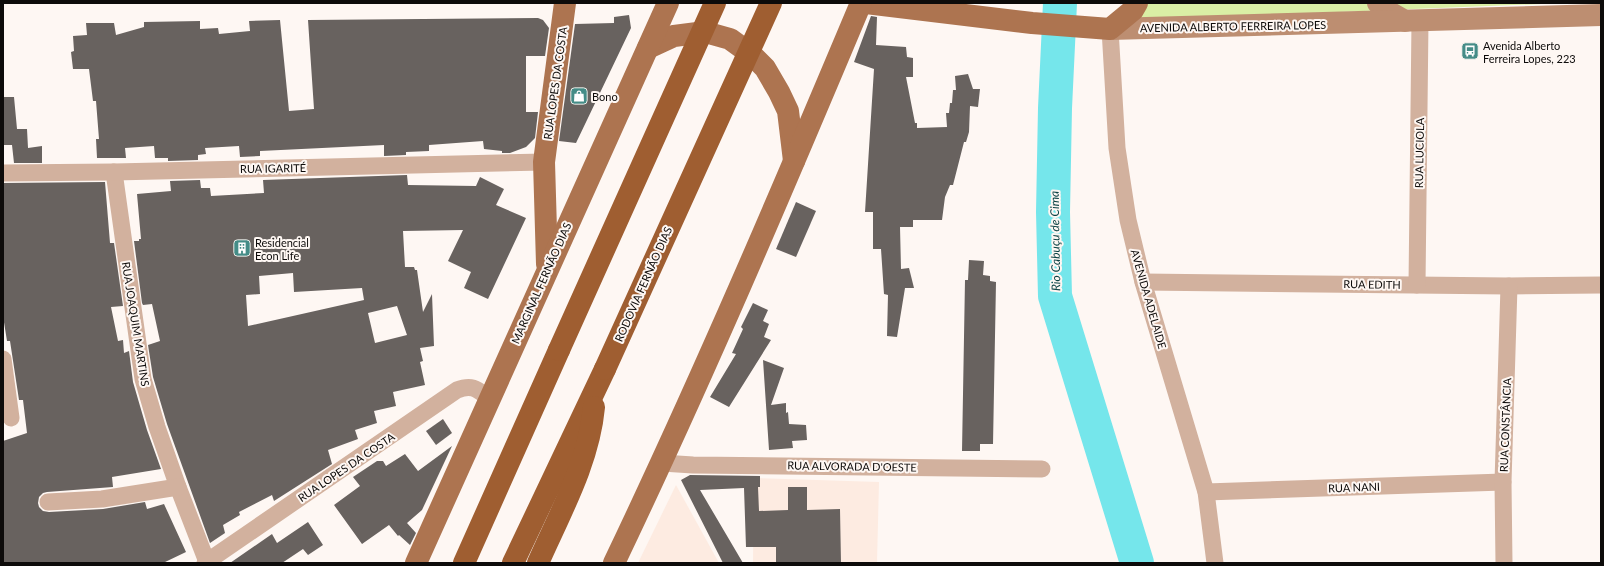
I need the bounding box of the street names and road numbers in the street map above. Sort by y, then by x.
street label: AVENIDA ALBERTO FERREIRA LOPES [1140,18,1326,34]
street label: RUA LOPES DA COSTA [541,25,569,140]
street label: RUA LUCIOLA [1412,117,1426,188]
street label: RUA IGARITÉ [240,161,306,175]
street label: MARGINAL FERNÃO DIAS [508,220,574,346]
street label: RODOVIA FERNÃO DIAS [612,224,674,344]
street label: AVENIDA ADELAIDE [1129,248,1169,350]
street label: RUA JOAQUIM MARTINS [120,261,152,387]
street label: RUA EDITH [1343,277,1401,291]
street label: RUA CONSTÂNCIA [1497,377,1513,472]
street label: RUA LOPES DA COSTA [295,430,397,504]
street label: RUA ALVORADA D'OESTE [787,458,917,474]
street label: RUA NANI [1328,480,1380,494]

